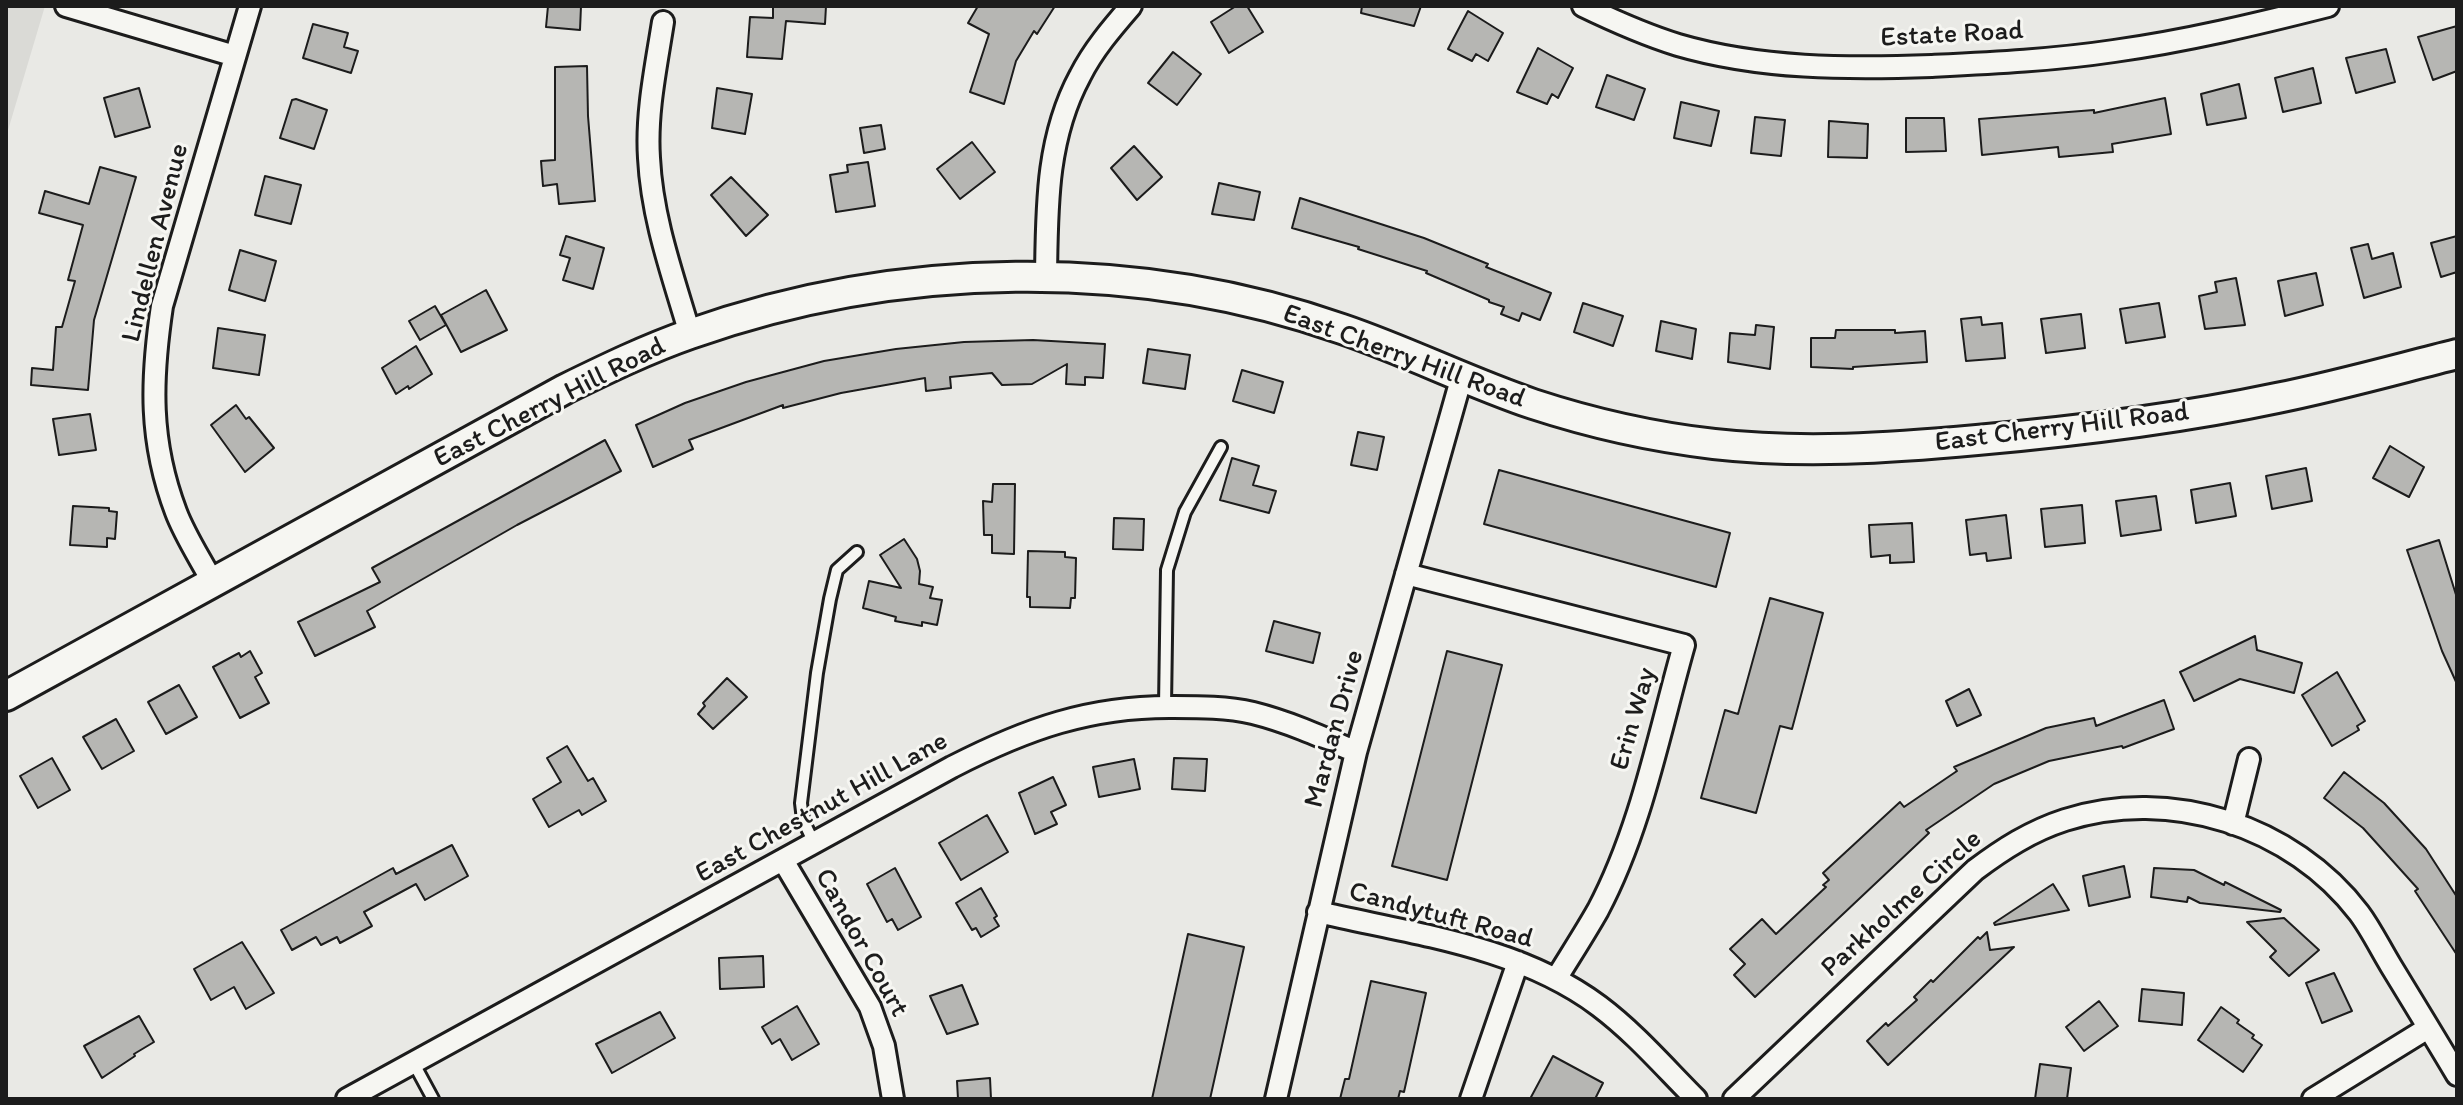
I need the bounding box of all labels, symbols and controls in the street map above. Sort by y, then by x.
street label: Estate Road [1880,14,2024,56]
street label: Lindellen Avenue [115,140,197,346]
street label: East Cherry Hill Road [1278,297,1530,417]
street label: East Cherry Hill Road [428,330,672,476]
street label: East Cherry Hill Road [1933,396,2191,460]
street label: Mardan Drive [1298,647,1372,811]
street label: Erin Way [1603,664,1665,774]
street label: East Chestnut Hill Lane [690,725,954,891]
street label: Parkholme Circle [1815,823,1989,985]
street label: Candor Court [806,863,916,1023]
street label: Candytuft Road [1345,875,1537,957]

